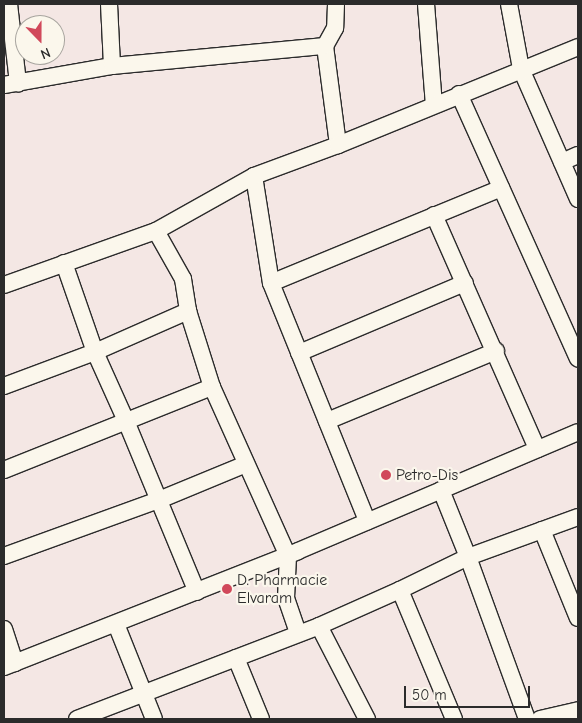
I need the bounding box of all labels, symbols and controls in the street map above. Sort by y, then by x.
north arrow [15,15,65,65]
text: N [38,44,53,63]
place label: Petro-Dis [396,465,458,485]
marker: Petro-Dis [380,469,392,481]
place label: D. Pharmacie Elvaram [237,570,327,608]
marker: D. Pharmacie Elvaram [221,583,233,595]
scale bar [407,676,533,708]
text: 50 m [412,686,447,704]

